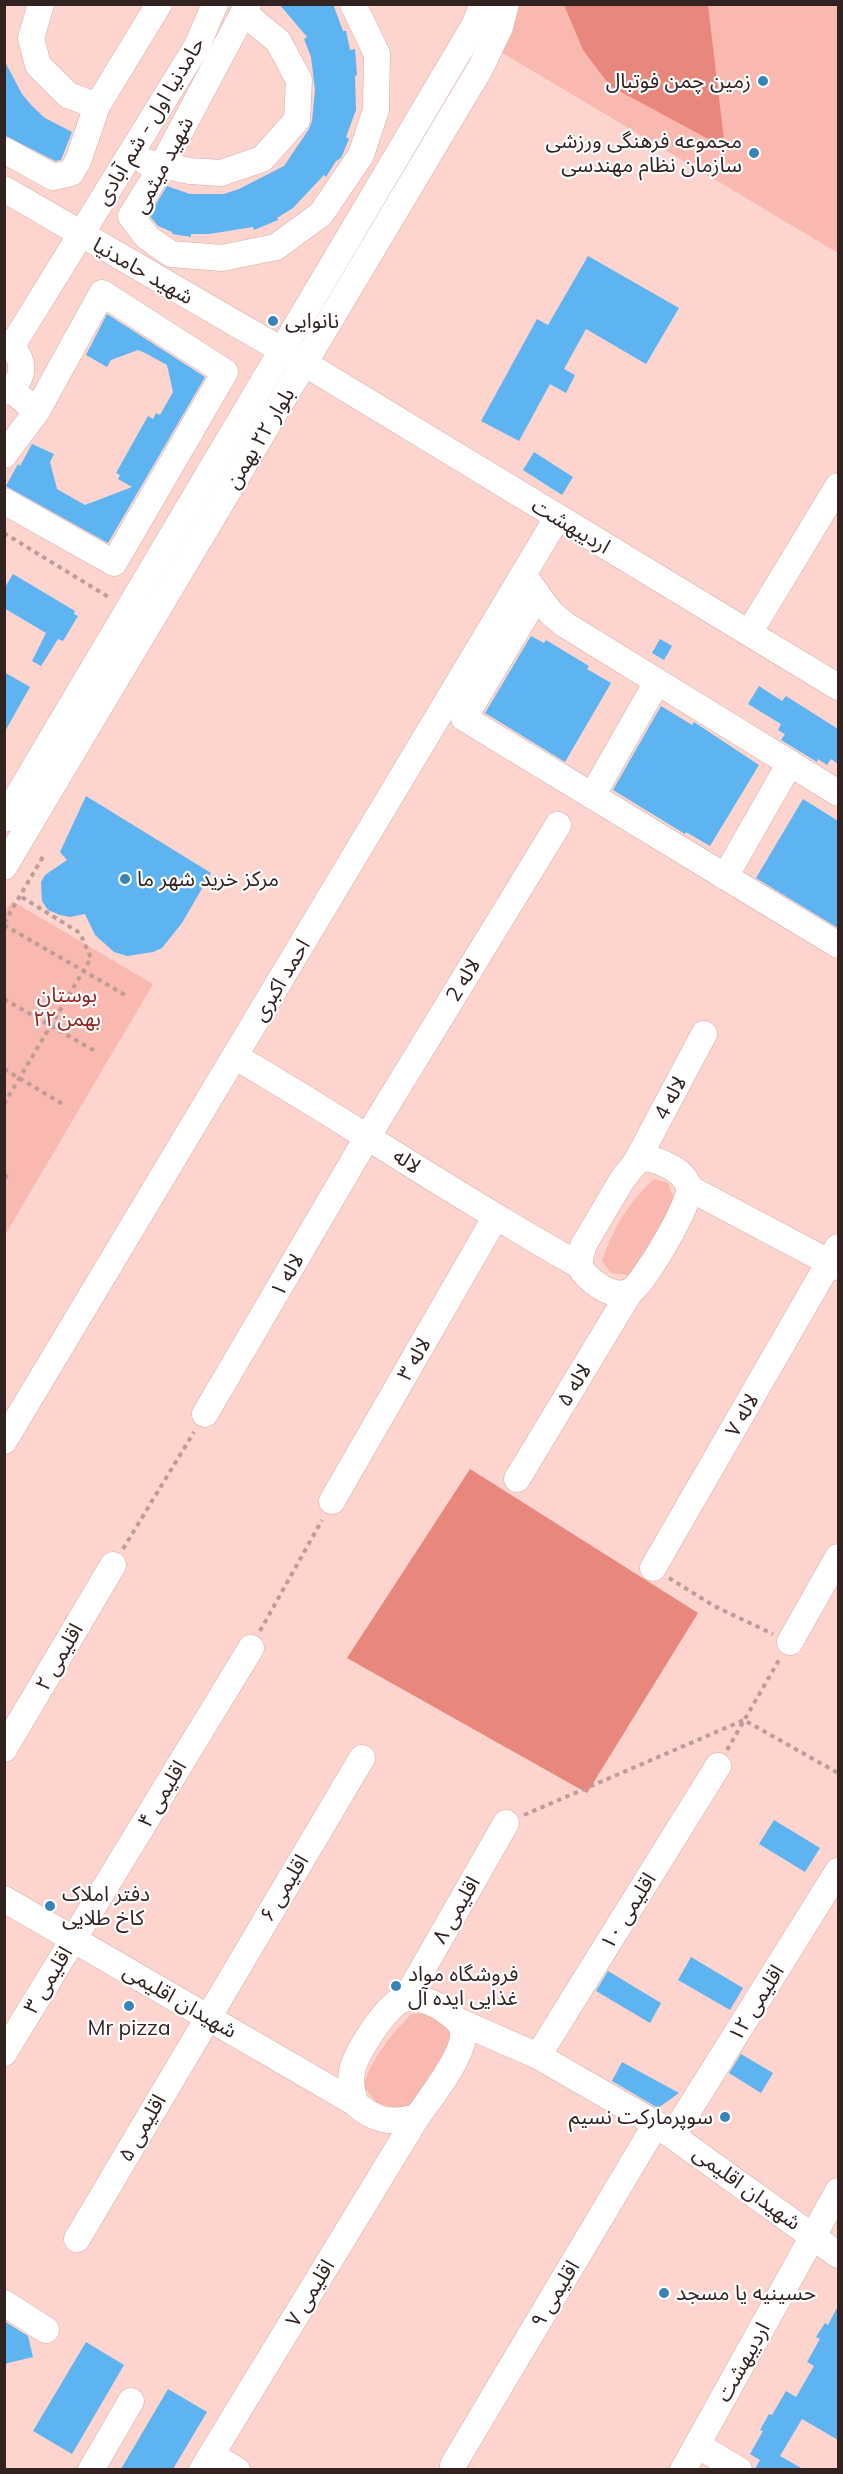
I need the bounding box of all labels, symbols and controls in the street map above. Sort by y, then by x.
street label: حامدنیا اول - شم آبادی [89,32,212,211]
place label: زمین چمن فوتبال [606,67,751,94]
marker: زمین چمن فوتبال [756,74,770,88]
street label: شهید میثمی [126,112,198,217]
place label: مجموعه فرهنگی ورزشی سازمان نظام مهندسی [545,127,742,181]
marker: مجموعه فرهنگی ورزشی سازمان نظام مهندسی [747,146,761,160]
street label: شهید حامدنیا [89,231,198,309]
place label: نانوایی [285,307,339,333]
marker: نانوایی [266,314,280,328]
street label: بلوار ۲۲ بهمن [219,382,299,493]
street label: اردیبهشت [528,492,616,559]
place label: مرکز خرید شهر ما [137,865,279,891]
marker: مرکز خرید شهر ما [118,872,132,886]
street label: احمد اکبری [245,934,315,1025]
street label: لاله 2 [439,953,485,1006]
park label: بوستان ۲۲بهمن [33,981,101,1031]
street label: لاله 4 [647,1071,691,1124]
street label: لاله [389,1142,426,1179]
street label: لاله ۱ [264,1248,309,1301]
street label: لاله ۳ [391,1332,436,1385]
street label: لاله ۵ [550,1358,596,1411]
street label: لاله ۷ [719,1388,764,1441]
street label: اقلیمی ۲ [28,1618,88,1695]
street label: اقلیمی ۴ [131,1755,191,1832]
street label: اقلیمی ۶ [253,1849,313,1926]
street label: اقلیمی ۱۰ [593,1867,661,1954]
street label: اقلیمی ۸ [425,1871,485,1948]
place label: دفتر املاک کاخ طلایی [62,1880,150,1933]
marker: دفتر املاک کاخ طلایی [43,1899,57,1913]
street label: اقلیمی ۳ [17,1941,77,2018]
street label: شهیدان اقلیمی [119,1957,242,2043]
street label: اقلیمی ۱۲ [721,1959,789,2046]
place label: فروشگاه مواد غذایی ایده آل [408,1960,518,2010]
marker: فروشگاه مواد غذایی ایده آل [389,1979,403,1993]
marker: Mr pizza [122,1999,136,2013]
place label: Mr pizza [87,2014,171,2040]
street label: اقلیمی ۵ [111,2089,171,2166]
place label: سوپرمارکت نسیم [569,2103,713,2132]
marker: سوپرمارکت نسیم [718,2110,732,2124]
street label: شهیدان اقلیمی [689,2139,807,2235]
street label: اقلیمی ۷ [279,2254,339,2331]
street label: اقلیمی ۹ [524,2255,584,2332]
place label: حسینیه یا مسجد [676,2279,816,2305]
marker: حسینیه یا مسجد [657,2286,671,2300]
street label: اردیبهشت [710,2317,775,2406]

